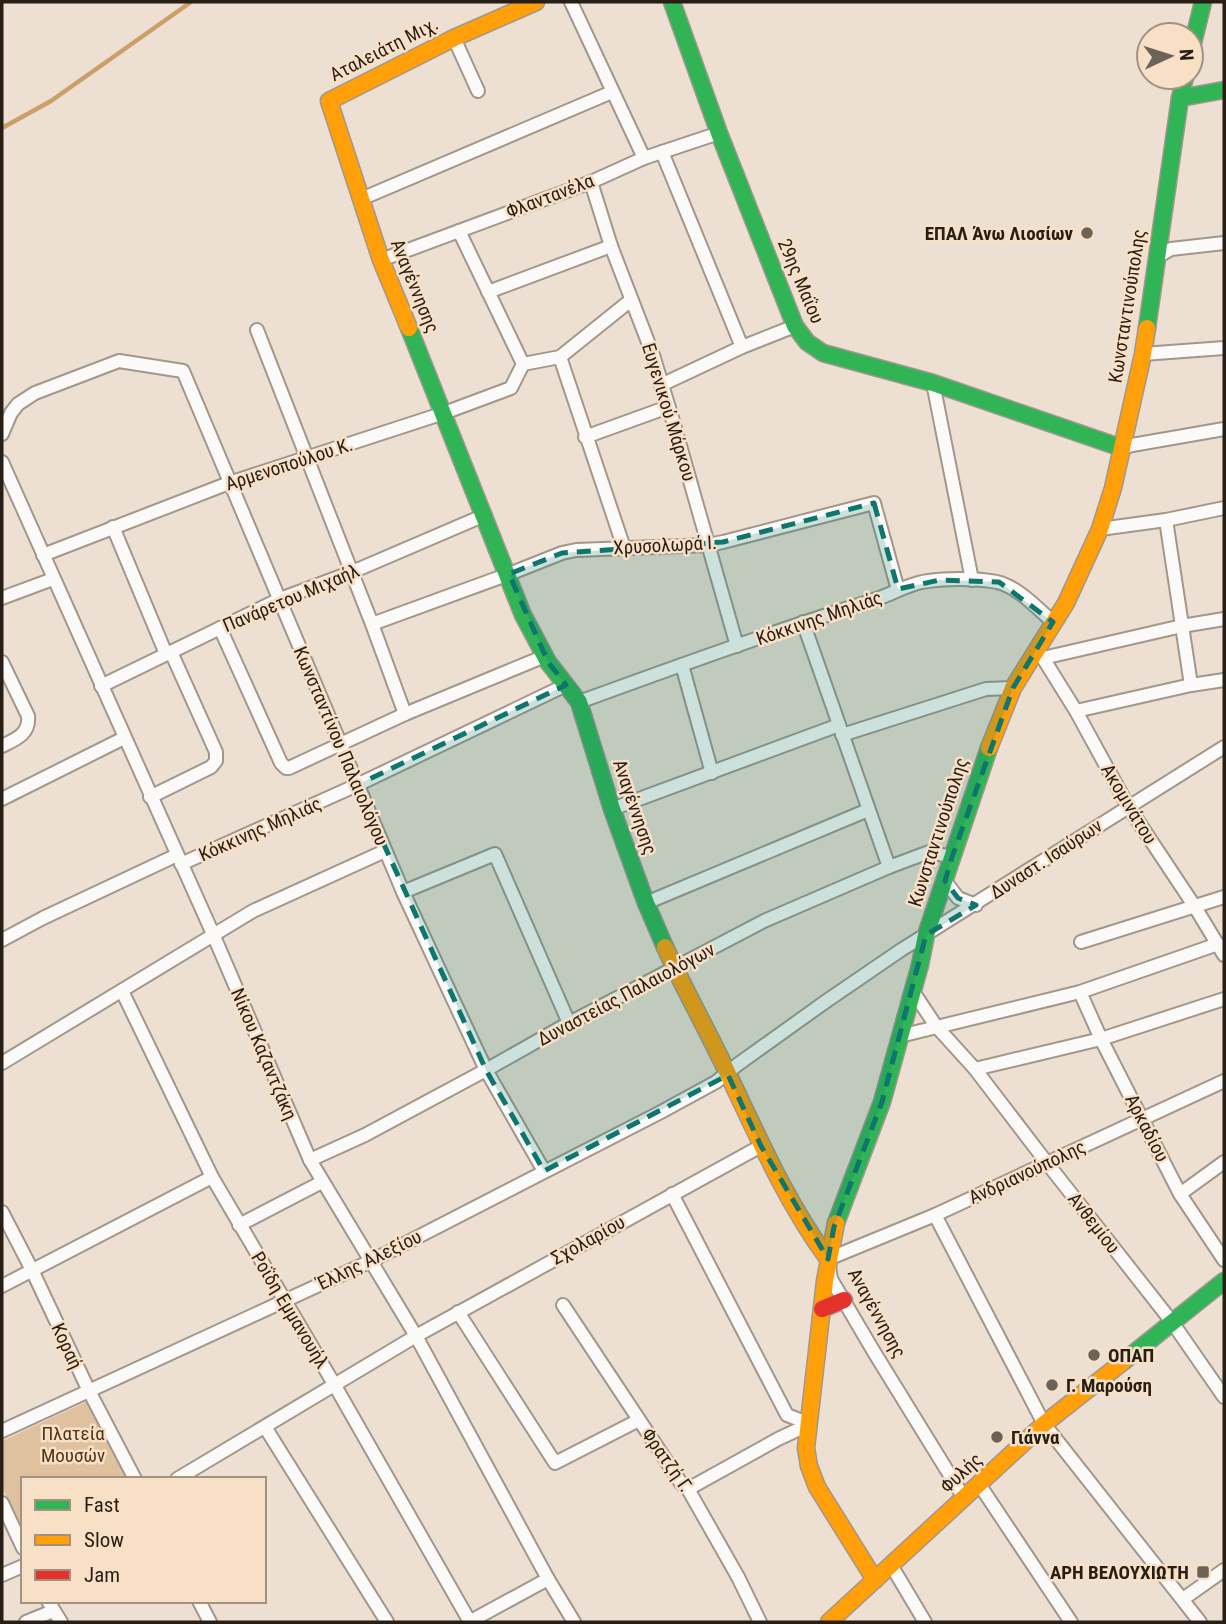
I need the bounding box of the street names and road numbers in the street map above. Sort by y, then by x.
street label: Αταλειάτη Μιχ. [326,12,442,86]
street label: Φλαντανέλα [503,169,598,223]
street label: Κωνσταντινούπολης [1103,227,1151,385]
street label: 29ης Μαΐου [773,235,829,327]
street label: Αναγέννησης [386,236,444,336]
street label: Ευγενικού Μάρκου [637,340,701,484]
street label: Αρμενοπούλου Κ. [222,433,356,495]
street label: Χρυσολωρά Ι. [613,531,717,559]
street label: Πανάρετου Μιχαήλ [219,559,363,637]
street label: Κόκκινης Μηλιάς [753,586,885,650]
street label: Κωνσταντίνου Παλαιολόγου [289,643,393,849]
street label: Κωνσταντινούπολης [903,755,973,909]
street label: Αναγέννησης [608,756,662,858]
street label: Ακομινάτου [1096,760,1162,848]
street label: Κόκκινης Μηλιάς [195,792,325,866]
street label: Δυναστ. Ισαύρων [985,814,1107,904]
street label: Δυναστείας Παλαιολόγων [533,937,719,1051]
street label: Νίκου Καζαντζάκη [226,985,302,1123]
street label: Αρκαδίου [1120,1090,1174,1166]
street label: Ανδριανούπολης [965,1135,1089,1209]
street label: Ανθεμίου [1063,1188,1125,1258]
street label: Σχολαρίου [547,1210,629,1270]
street label: Έλλης Αλεξίου [312,1225,425,1296]
street label: Ροΐδη Εμμανουήλ [246,1247,334,1373]
street label: Αναγέννησης [843,1264,911,1362]
street label: Κοραή [46,1319,88,1373]
street label: Φρατζή Γ. [637,1424,697,1496]
street label: Φυλής [935,1448,987,1498]

